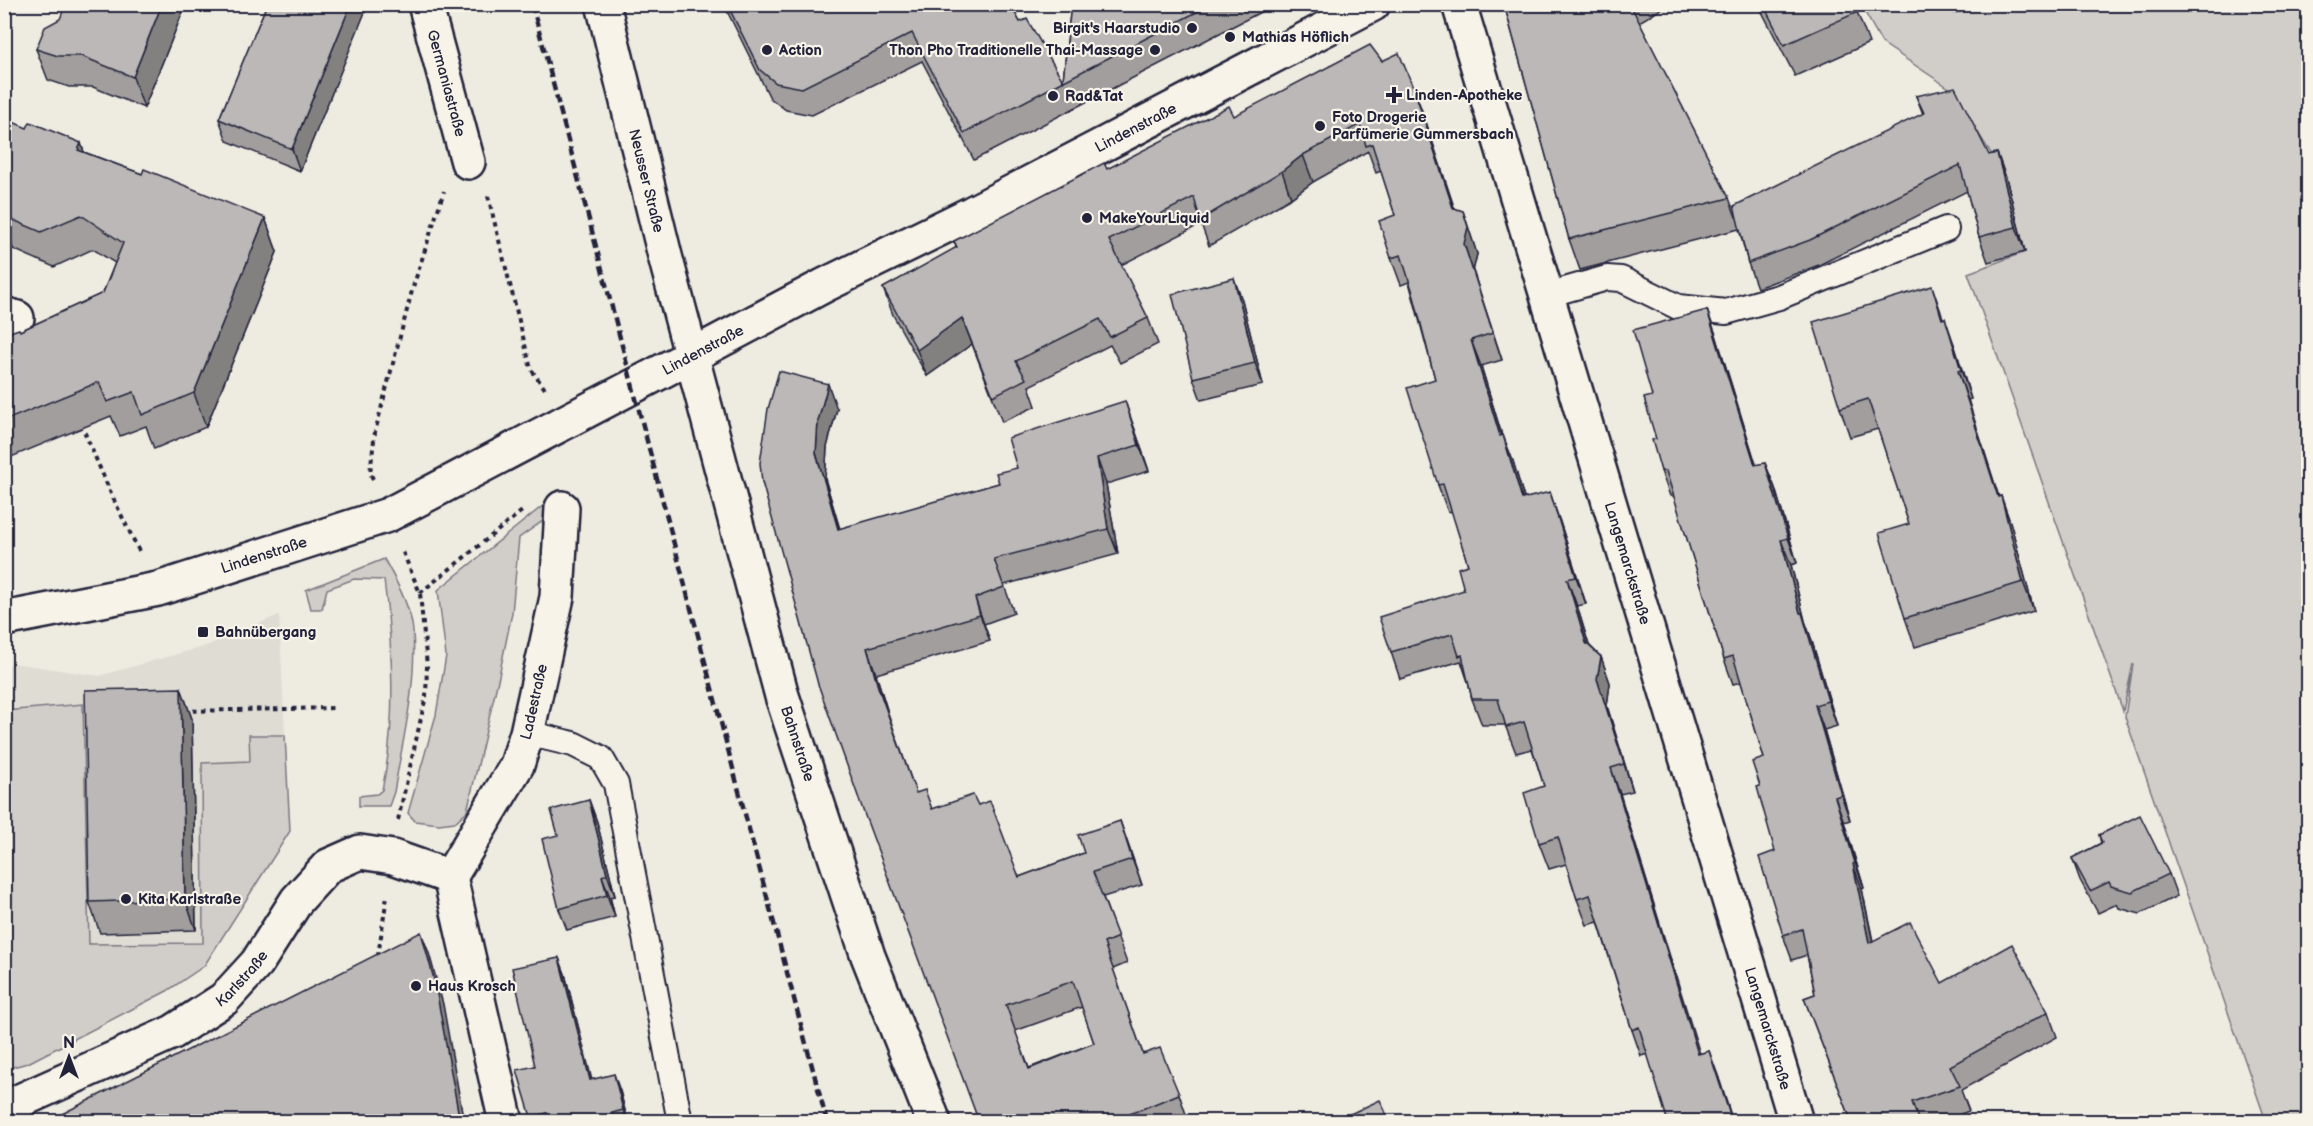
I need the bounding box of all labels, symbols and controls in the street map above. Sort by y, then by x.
place label: Birgit's Haarstudio [1053,19,1180,38]
marker: Birgit's Haarstudio [1185,21,1199,35]
street label: Germaniastraße [422,28,470,139]
place label: Mathias Höflich [1242,28,1349,47]
marker: Mathias Höflich [1223,30,1237,44]
place label: Action [778,41,822,60]
place label: Thon Pho Traditionelle Thai-Massage [889,41,1143,60]
marker: Action [760,43,774,57]
marker: Thon Pho Traditionelle Thai-Massage [1148,43,1162,57]
place label: Linden-Apotheke [1406,86,1523,105]
place label: Rad&Tat [1065,87,1123,106]
marker: Linden-Apotheke [1387,88,1401,102]
marker: Rad&Tat [1046,89,1060,103]
street label: Lindenstraße [1092,99,1180,157]
place label: Foto Drogerie Parfümerie Gummersbach [1332,108,1514,144]
marker: Foto Drogerie Parfümerie Gummersbach [1313,119,1327,133]
street label: Neusser Straße [624,127,668,235]
place label: MakeYourLiquid [1099,209,1209,228]
marker: MakeYourLiquid [1080,211,1094,225]
street label: Lindenstraße [659,321,747,380]
street label: Langemarckstraße [1600,500,1655,627]
street label: Lindenstraße [218,533,310,578]
place label: Bahnübergang [215,623,316,642]
marker: Bahnübergang [196,625,210,639]
street label: Ladestraße [516,662,552,742]
street label: Bahnstraße [776,704,819,784]
place label: Kita Karlstraße [138,890,242,909]
marker: Kita Karlstraße [119,892,133,906]
street label: Karlstraße [212,947,272,1012]
street label: Langemarckstraße [1740,965,1795,1092]
place label: Haus Krosch [428,977,516,996]
marker: Haus Krosch [409,979,423,993]
north arrow [39,1027,99,1087]
text: N [63,1034,75,1053]

